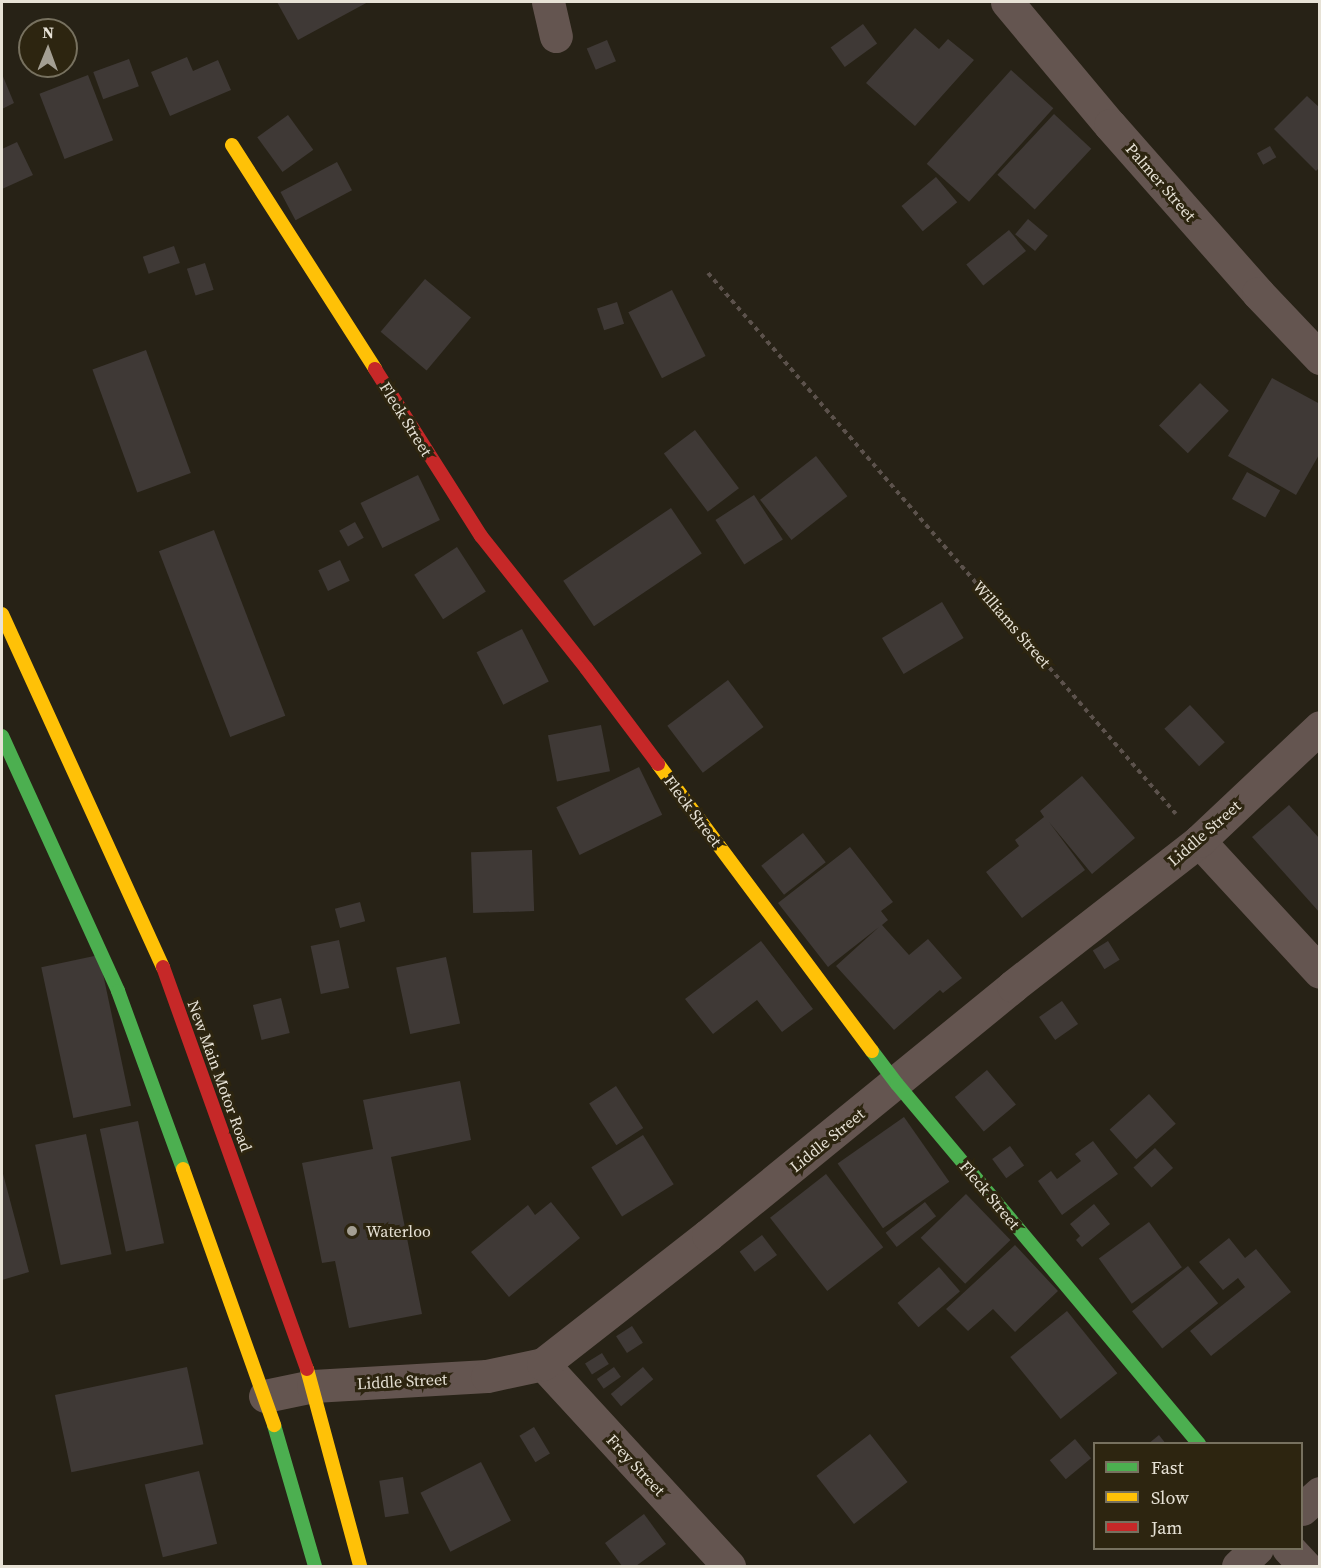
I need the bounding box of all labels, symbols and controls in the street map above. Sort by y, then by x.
north arrow [18,18,78,78]
text: N [42,21,54,43]
street label: Palmer Street [1122,139,1200,225]
street label: Fleck Street [376,378,436,460]
street label: Williams Street [969,577,1055,671]
street label: Fleck Street [660,772,726,850]
street label: Liddle Street [1164,796,1244,870]
street label: New Main Motor Road [184,998,256,1154]
street label: Liddle Street [786,1104,868,1176]
street label: Fleck Street [956,1157,1024,1233]
place label: Waterloo [366,1221,431,1241]
marker: Waterloo [343,1222,361,1240]
street label: Liddle Street [356,1369,448,1393]
street label: Frey Street [603,1430,669,1500]
legend [1093,1442,1303,1550]
text: Fast [1151,1455,1184,1480]
text: Slow [1151,1485,1189,1510]
text: Jam [1151,1515,1183,1540]

